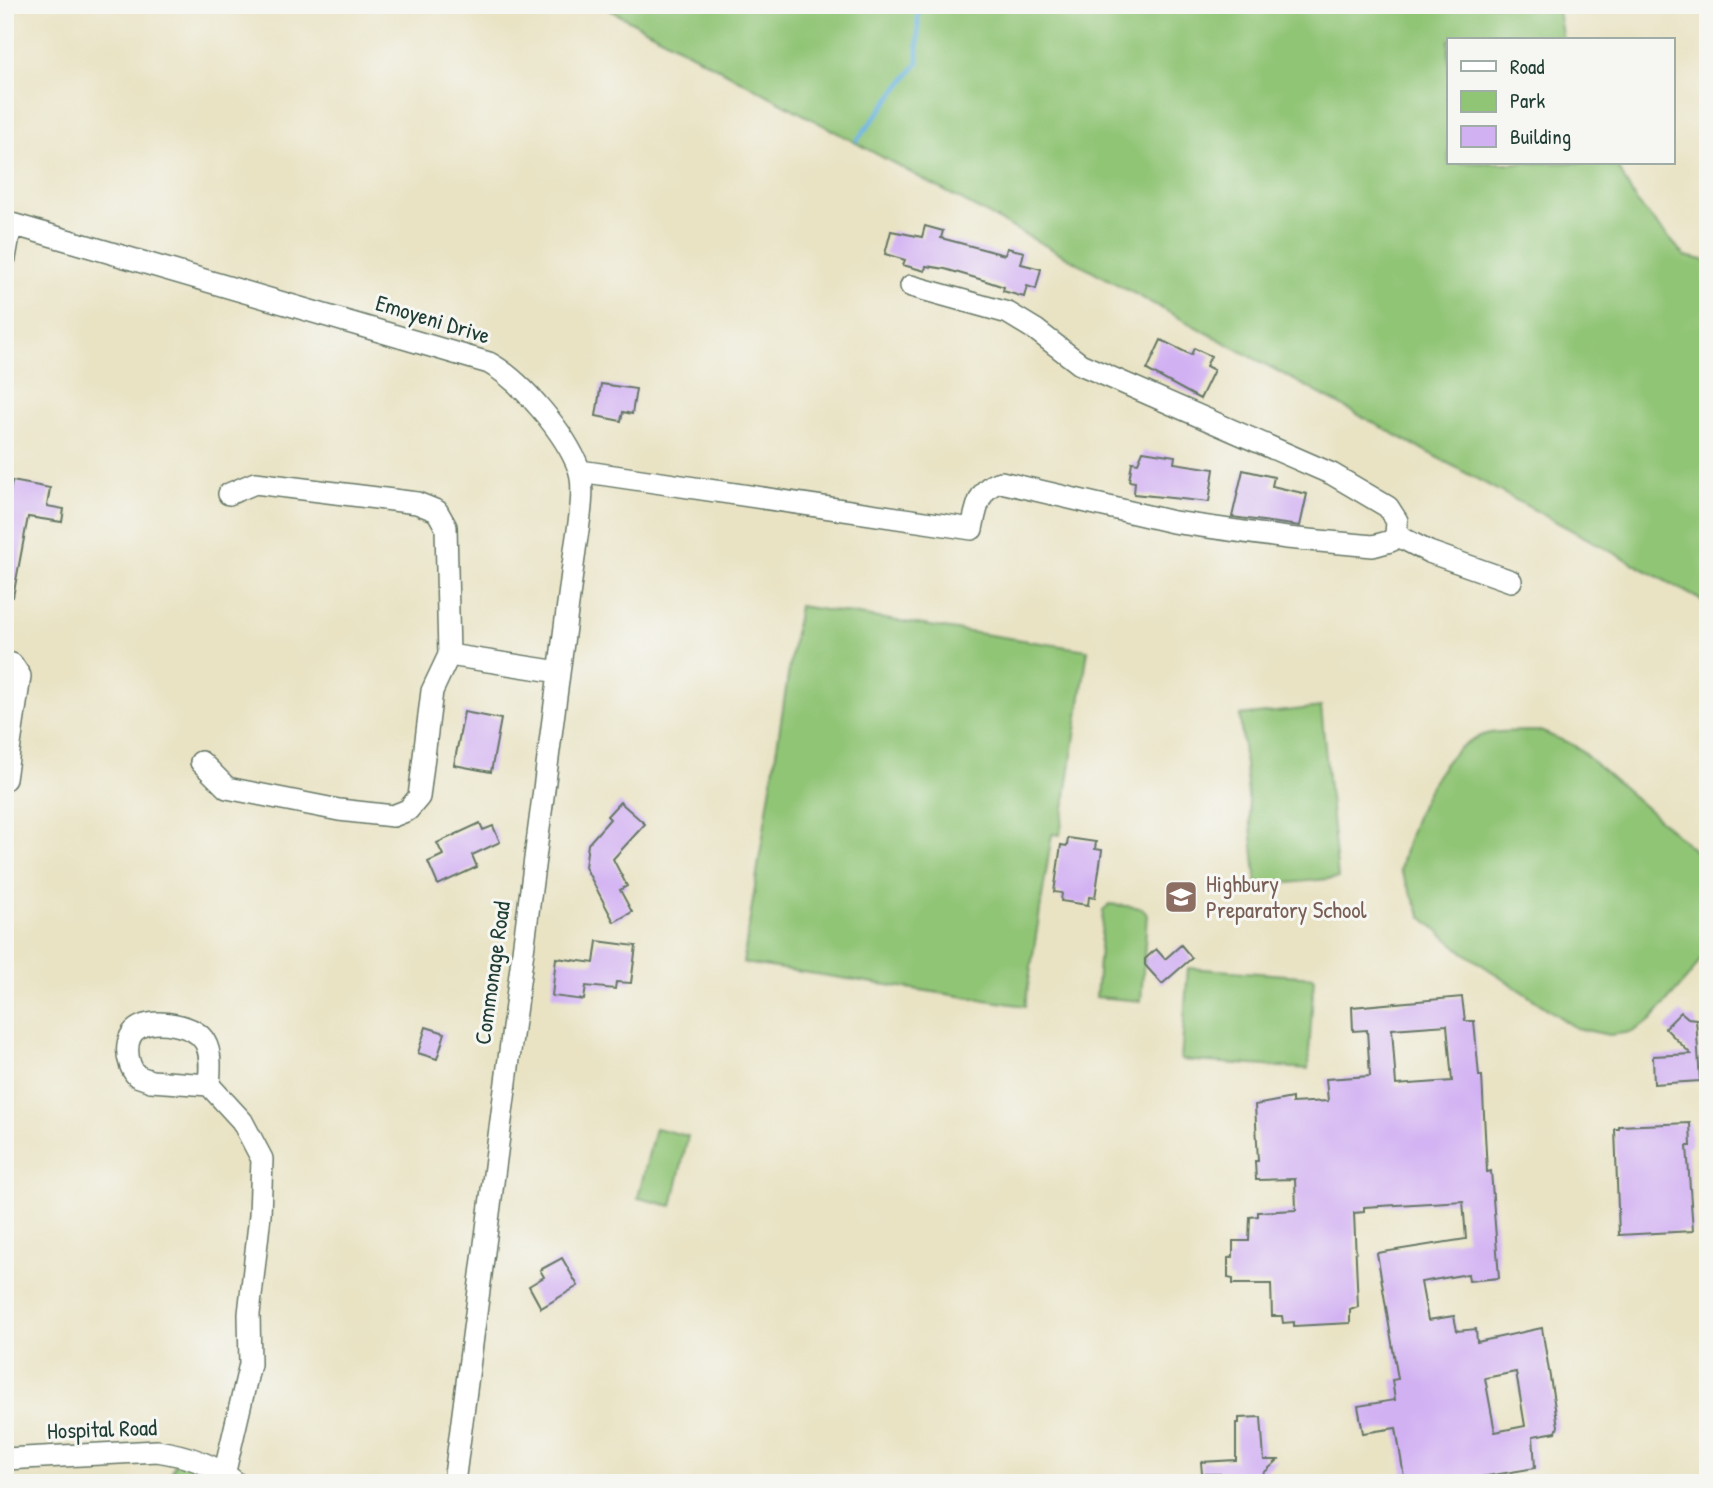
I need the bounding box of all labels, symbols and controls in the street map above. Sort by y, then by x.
legend [1447,38,1674,164]
text: Road [1510,52,1544,81]
text: Park [1510,86,1545,115]
text: Building [1510,122,1571,151]
street label: Emoyeni Drive [372,286,494,351]
place label: Highbury Preparatory School [1206,868,1368,925]
school or university icon: Highbury Preparatory School [1162,878,1200,916]
street label: Commonage Road [466,899,517,1046]
street label: Hospital Road [47,1411,157,1446]

